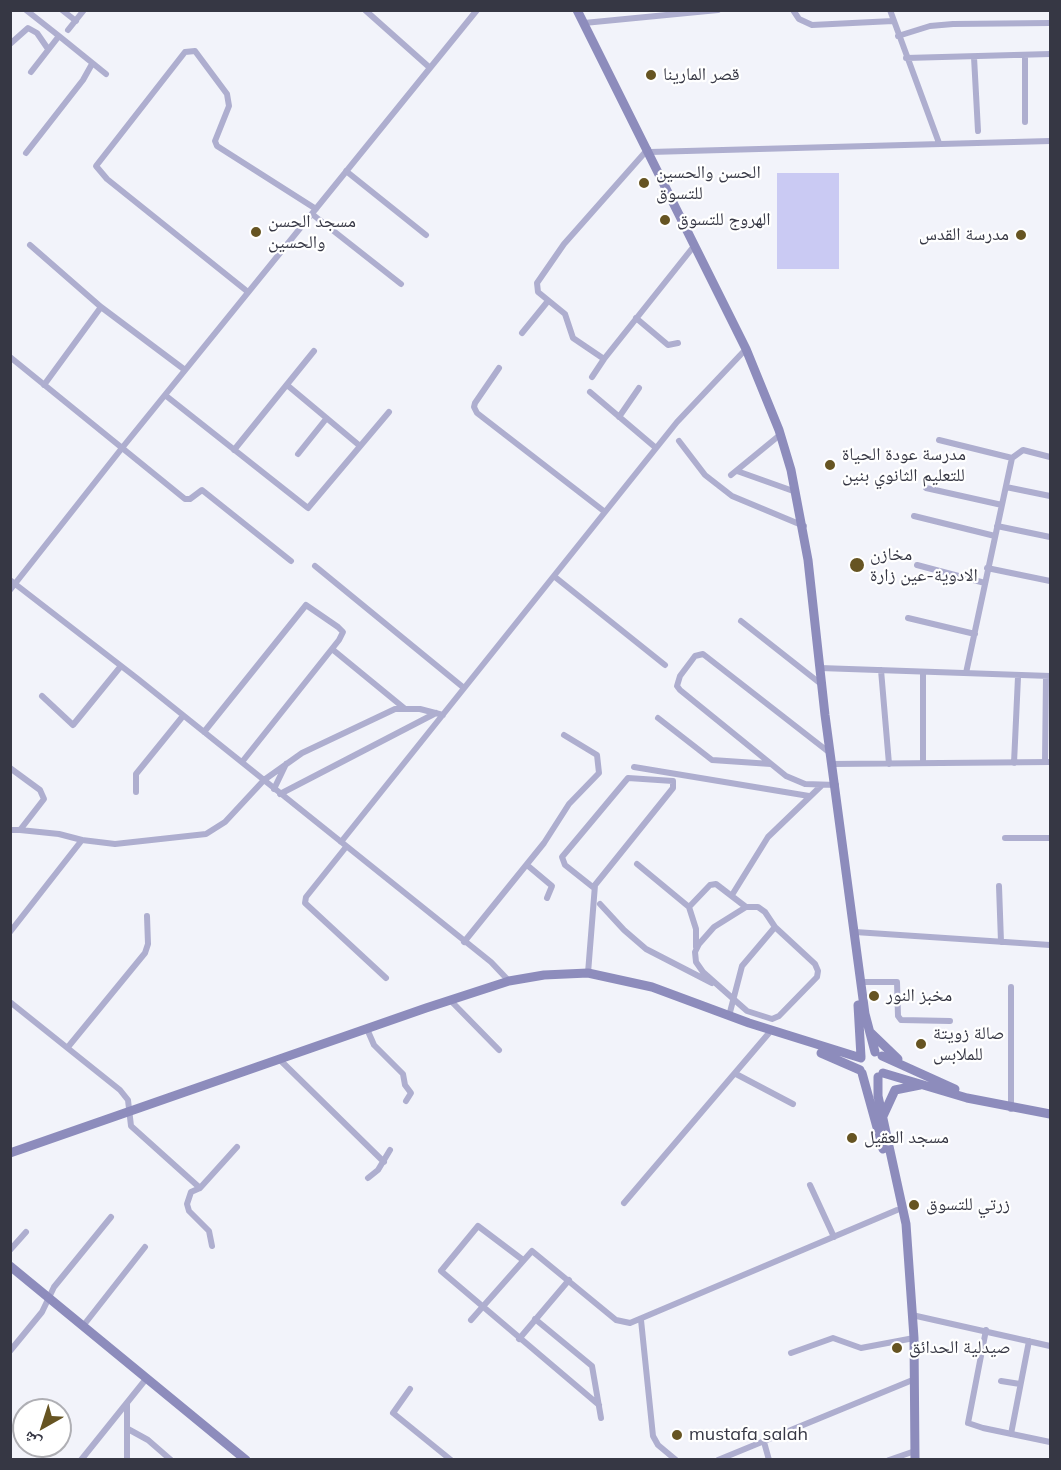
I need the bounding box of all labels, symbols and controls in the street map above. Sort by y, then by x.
place label: قصر المارينا [663,64,740,86]
marker: قصر المارينا [644,68,658,82]
place label: الحسن والحسين للتسوق [656,162,761,204]
marker: الحسن والحسين للتسوق [637,176,651,190]
place label: الهروج للتسوق [677,209,771,231]
place label: مسجد الحسن والحسين [268,211,356,254]
marker: الهروج للتسوق [658,213,672,227]
place label: مدرسة القدس [919,224,1009,246]
marker: مسجد الحسن والحسين [249,225,263,239]
marker: مدرسة القدس [1014,228,1028,242]
place label: مدرسة عودة الحياة للتعليم الثانوي بنين [842,444,966,486]
marker: مدرسة عودة الحياة للتعليم الثانوي بنين [823,458,837,472]
place label: مخازن الادوية-عين زارة [870,544,978,586]
marker: مخازن الادوية-عين زارة [848,556,866,574]
place label: مخبز النور [886,985,952,1007]
marker: مخبز النور [867,989,881,1003]
place label: صالة زويتة للملابس [933,1023,1005,1066]
marker: صالة زويتة للملابس [914,1037,928,1051]
place label: مسجد العقيل [864,1127,949,1149]
marker: مسجد العقيل [845,1131,859,1145]
place label: زرتي للتسوق [926,1194,1010,1216]
marker: زرتي للتسوق [907,1198,921,1212]
place label: صيدلية الحدائق [909,1337,1011,1359]
marker: صيدلية الحدائق [890,1341,904,1355]
north arrow [12,1398,72,1458]
place label: mustafa salah [689,1424,808,1446]
text: ش [19,1427,45,1454]
marker: mustafa salah [670,1428,684,1442]

